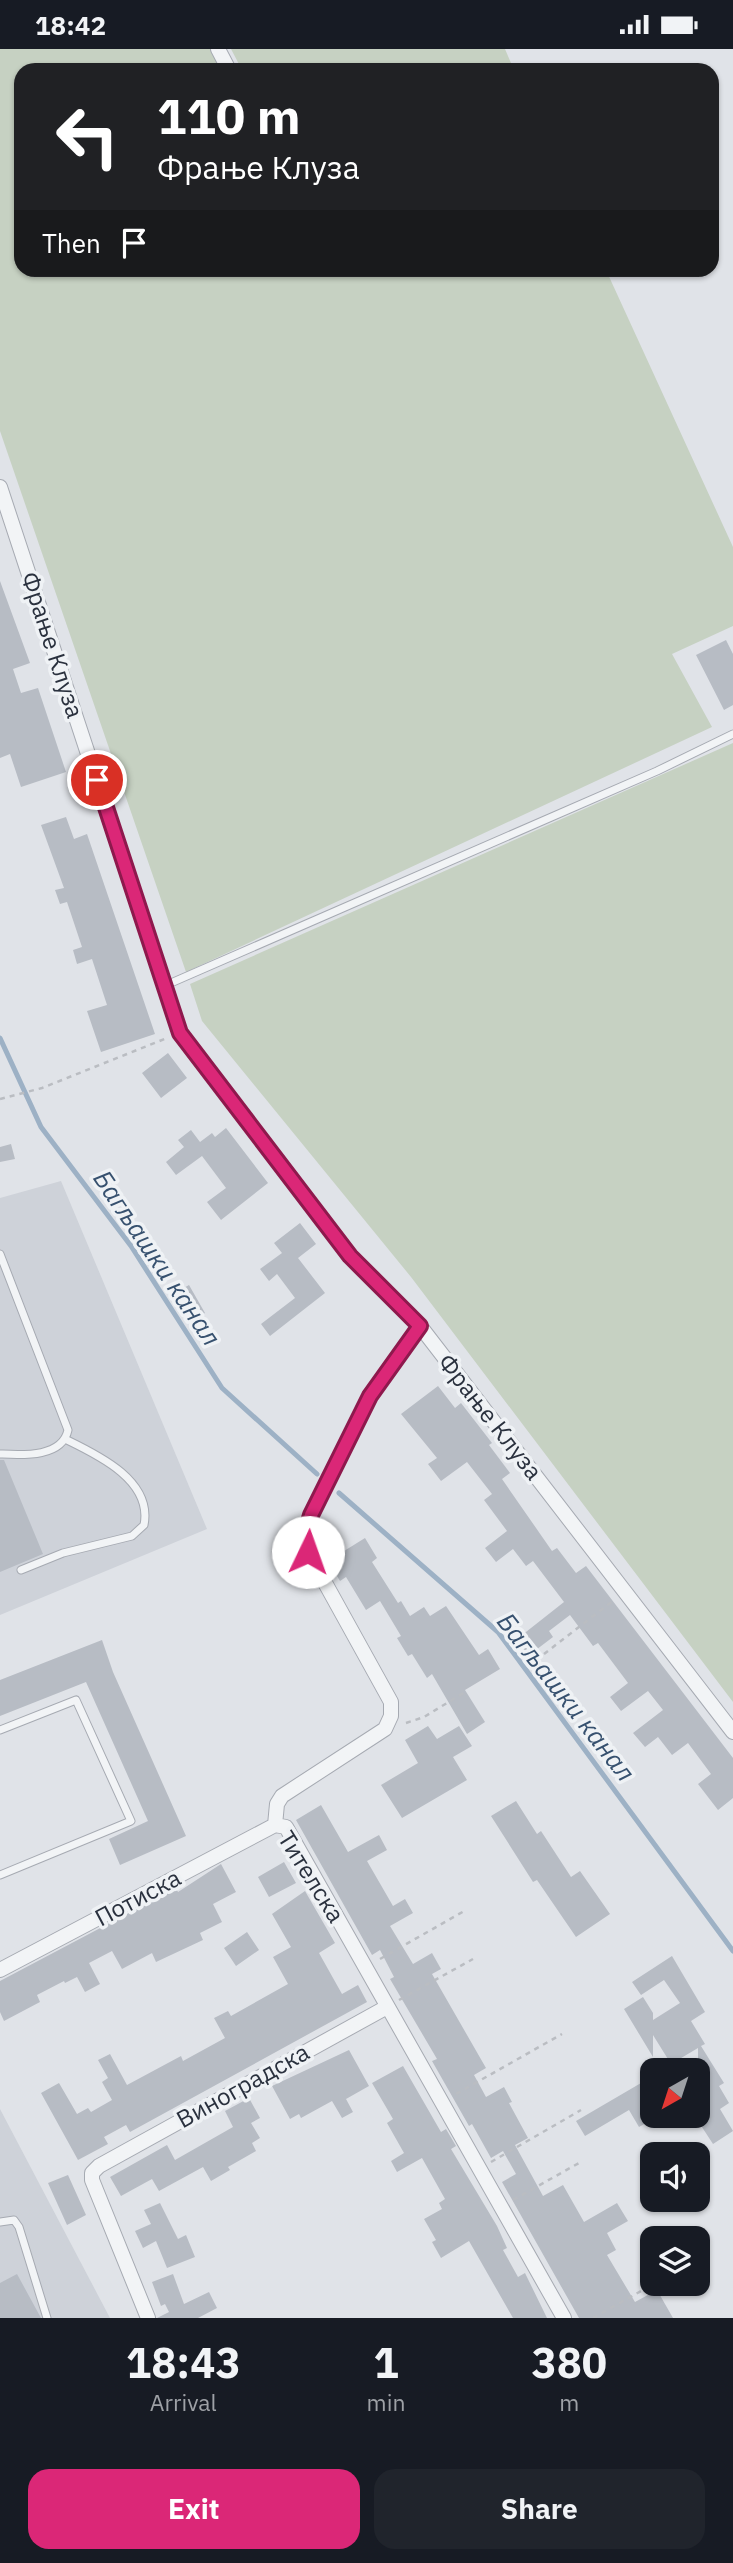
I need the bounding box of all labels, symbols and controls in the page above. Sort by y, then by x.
text: 18:42 [35,8,106,42]
text: 110 m [157,84,301,147]
icon: left [42,91,133,182]
text: Фрање Клуза [157,146,360,188]
icon: arrive [115,224,153,262]
text: Then [42,226,101,260]
street label: Фрање Клуза [14,567,92,722]
pin [67,750,127,810]
icon: arrive [78,761,116,799]
water label: Багљашки канал [86,1163,229,1352]
street label: Фрање Клуза [431,1347,550,1486]
position arrow [271,1515,345,1589]
water label: Багљашки канал [490,1605,643,1788]
street label: Тителска [271,1825,353,1929]
street label: Потиска [89,1861,186,1933]
street label: Виноградска [170,2035,315,2135]
north arrow [640,2058,710,2128]
map controls [640,2058,710,2296]
button: sound [640,2142,710,2212]
button: layers [640,2226,710,2296]
text: 18:43 [126,2335,241,2390]
text: 1 [373,2335,399,2390]
text: 380 [531,2335,607,2390]
text: Arrival [150,2387,217,2417]
text: min [367,2387,405,2417]
text: m [559,2387,579,2417]
button: Exit [28,2469,360,2549]
button: Share [374,2469,705,2549]

